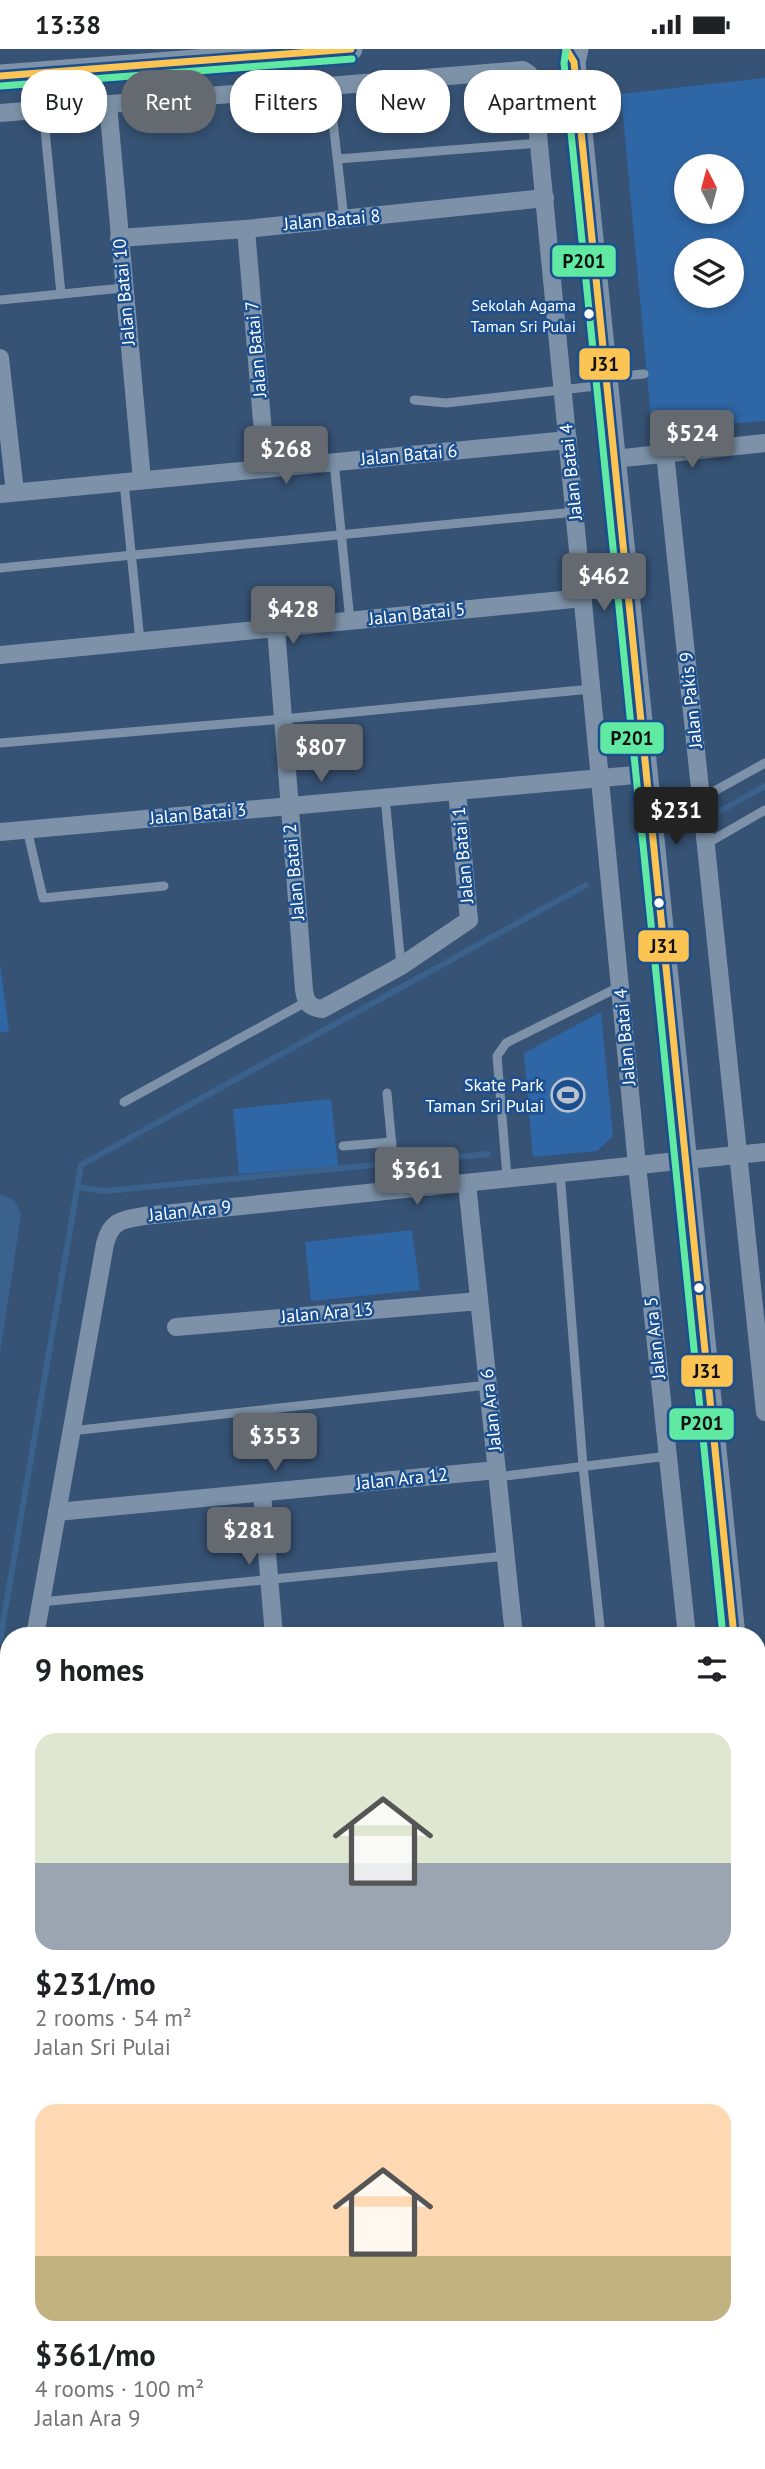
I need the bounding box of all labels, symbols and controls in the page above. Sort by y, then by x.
text: 13:38 [35,8,101,41]
chip: Buy [21,70,107,133]
chip: Rent [121,70,216,133]
chip: Filters [230,70,342,133]
chip: New [356,70,450,133]
chip: Apartment [464,70,621,133]
north arrow [674,154,744,224]
map controls [674,154,744,308]
street label: Jalan Batai 8 [282,204,381,235]
street label: Jalan Batai 10 [107,238,140,347]
button: layers [674,238,744,308]
line badge: P201 [551,244,617,278]
text: P201 [562,249,606,273]
place label: Sekolah Agama Taman Sri Pulai [471,295,576,336]
street label: Jalan Batai 7 [240,300,271,399]
marker: Sekolah Agama Taman Sri Pulai [582,307,596,321]
line badge: J31 [578,347,631,381]
text: J31 [590,352,619,376]
pin: $524 [651,411,733,470]
text: $524 [666,418,718,447]
street label: Jalan Batai 4 [554,422,587,522]
pin: $268 [245,427,327,486]
text: $268 [260,434,312,463]
street label: Jalan Batai 6 [359,439,458,470]
pin: $462 [563,553,645,613]
text: $462 [578,561,630,590]
pin: $428 [252,587,334,646]
text: $428 [267,594,319,623]
street label: Jalan Batai 5 [367,597,466,630]
street label: Jalan Pakis 9 [674,651,707,750]
line badge: P201 [599,721,665,755]
pin: $807 [280,725,362,784]
text: P201 [610,726,654,750]
text: $807 [295,732,347,761]
pin: $231 [635,787,717,847]
text: $231 [650,795,702,824]
street label: Jalan Batai 3 [148,798,247,829]
street label: Jalan Batai 1 [447,806,478,905]
street label: Jalan Batai 2 [278,823,309,922]
unlabelled marker [652,896,666,910]
line badge: J31 [637,929,690,963]
text: J31 [649,934,678,958]
street label: Jalan Batai 4 [609,988,640,1087]
place label: Skate Park Taman Sri Pulai [425,1073,544,1117]
sports icon: Skate Park Taman Sri Pulai [549,1076,587,1114]
pin: $361 [376,1147,458,1207]
text: $361 [391,1155,443,1184]
street label: Jalan Ara 9 [147,1195,232,1226]
unlabelled marker [692,1281,706,1295]
street label: Jalan Ara 5 [639,1296,670,1381]
street label: Jalan Ara 13 [279,1297,374,1328]
line badge: J31 [680,1354,734,1388]
text: J31 [692,1359,721,1383]
street label: Jalan Ara 6 [475,1368,506,1453]
line badge: P201 [668,1407,735,1441]
text: P201 [680,1411,724,1435]
pin: $353 [234,1413,316,1473]
text: $353 [249,1421,301,1450]
street label: Jalan Ara 12 [354,1462,449,1495]
pin: $281 [208,1507,290,1567]
text: $281 [223,1515,275,1544]
text: 9 homes [35,1650,144,1689]
icon: filters [693,1650,731,1688]
icon: home [320,1778,446,1904]
text: $231/mo [35,1964,156,2003]
text: 2 rooms · 54 m² [35,2003,192,2032]
text: Jalan Sri Pulai [35,2032,171,2061]
icon: home [320,2149,446,2275]
text: $361/mo [35,2335,156,2374]
text: 4 rooms · 100 m² [35,2374,204,2403]
text: Jalan Ara 9 [35,2403,141,2432]

